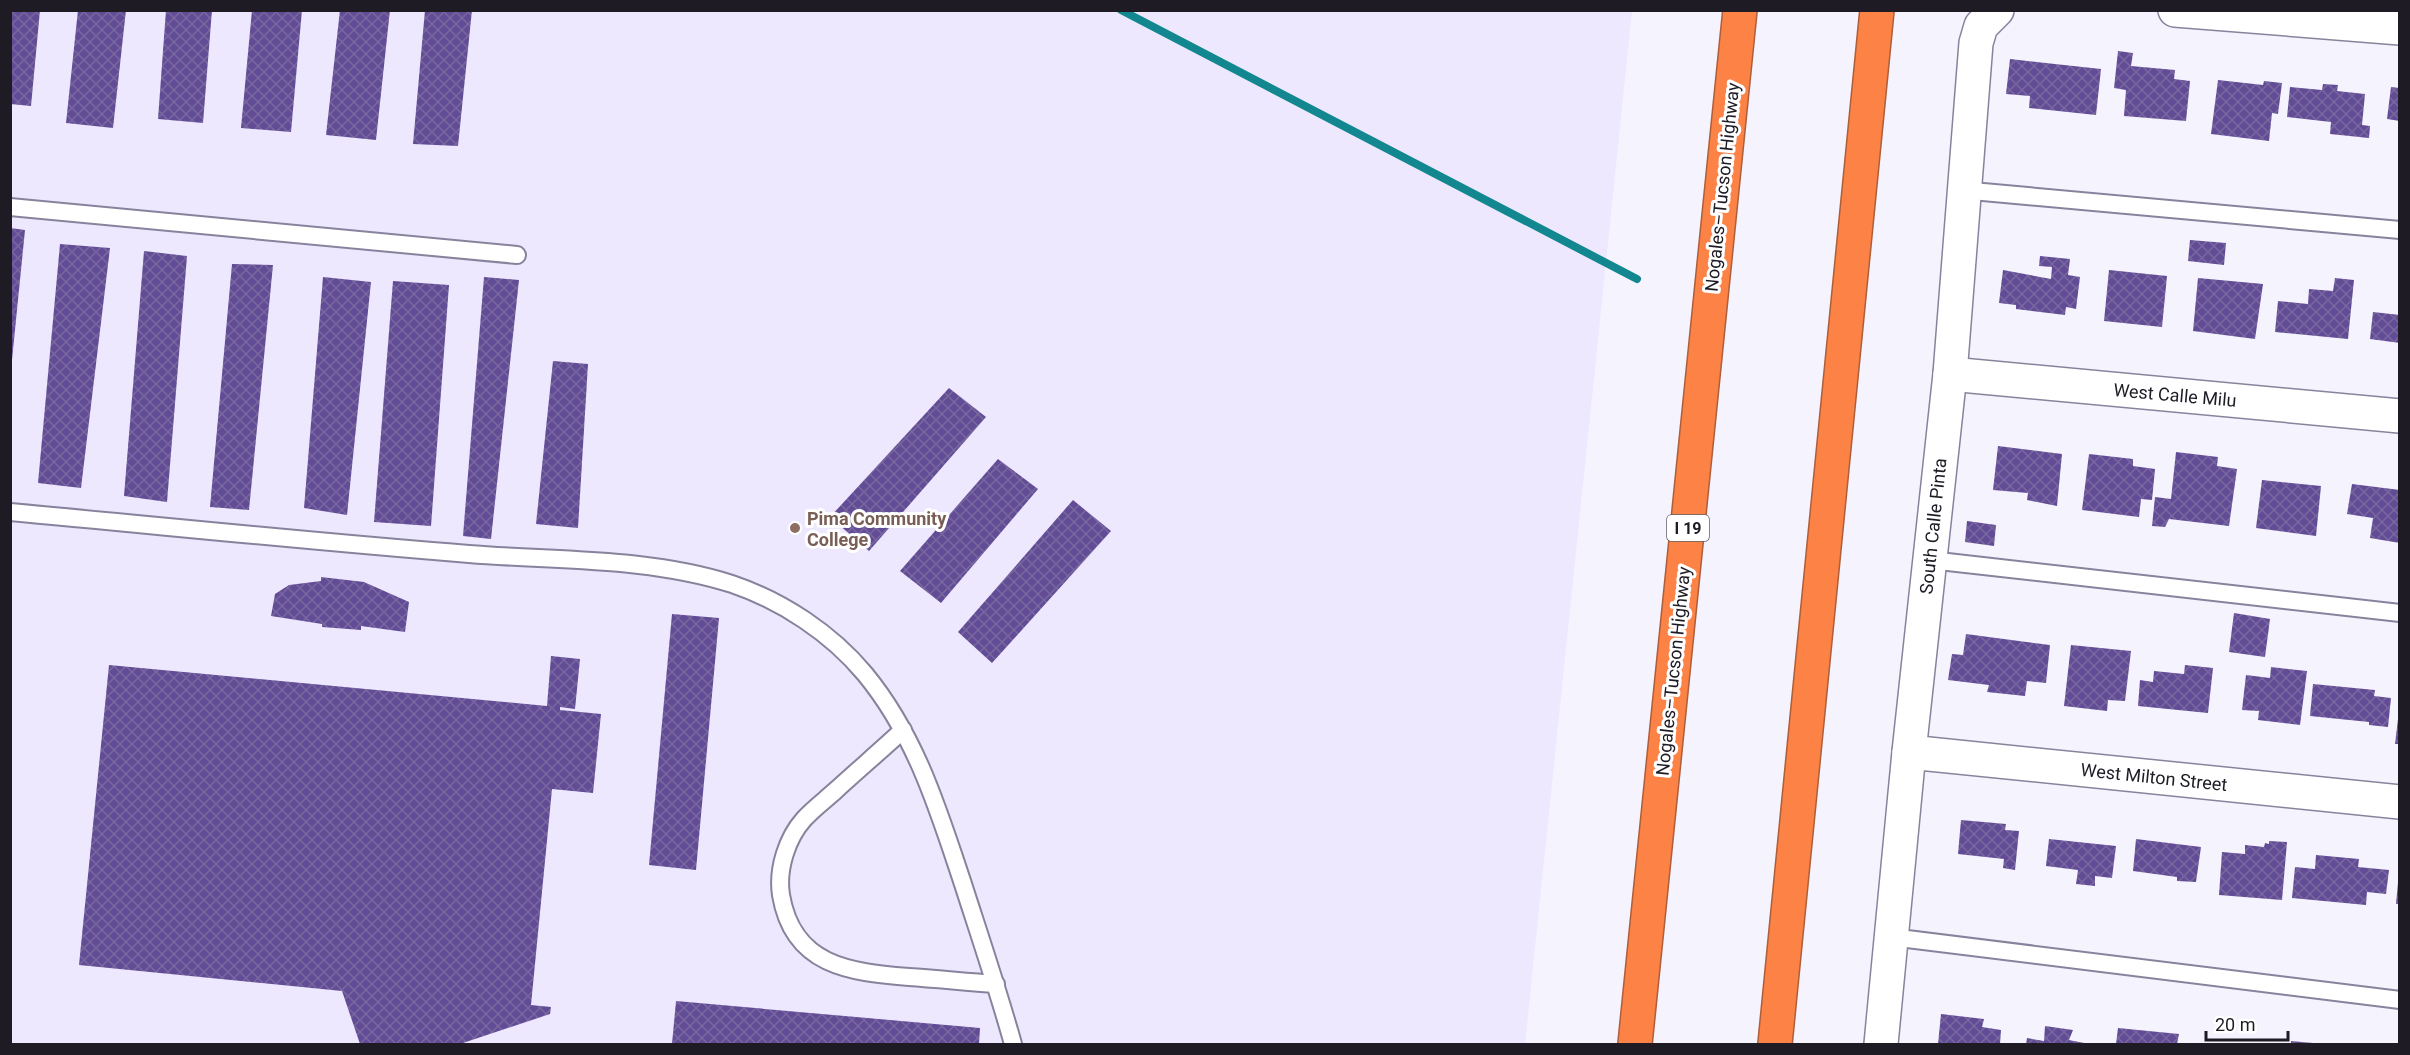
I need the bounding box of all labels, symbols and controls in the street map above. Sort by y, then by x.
street label: Nogales–Tucson Highway [1701,81,1743,293]
street label: West Calle Milu [2113,379,2237,411]
street label: South Calle Pinta [1915,457,1951,595]
place label: Pima Community College [807,508,947,550]
road number: I 19 [1667,515,1709,541]
marker: Pima Community College [788,521,802,535]
street label: Nogales–Tucson Highway [1652,565,1694,777]
street label: West Milton Street [2080,759,2228,795]
scale bar [2206,1004,2288,1042]
text: 20 m [2215,1014,2255,1035]

